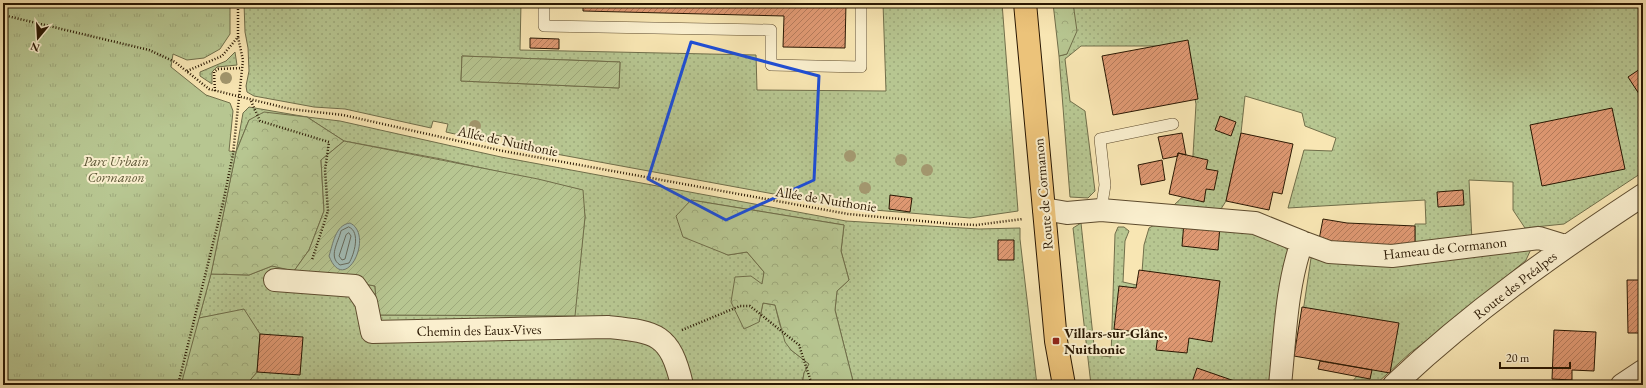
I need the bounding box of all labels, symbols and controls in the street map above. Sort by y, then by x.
north arrow [18,18,58,58]
text: N [28,39,41,56]
street label: Allée de Nuithonie [455,121,560,161]
street label: Route de Cormanon [1029,137,1057,251]
park label: Parc Urbain Cormanon [83,152,149,186]
street label: Allée de Nuithonie [773,182,878,216]
street label: Hameau de Cormanon [1382,232,1508,263]
street label: Route des Préalpes [1470,247,1561,323]
street label: Chemin des Eaux-Vives [417,320,542,340]
place label: Villars-sur-Glâne, Nuithonie [1064,324,1168,358]
marker: Villars-sur-Glâne, Nuithonie [1051,336,1061,346]
scale bar [1500,344,1570,370]
text: 20 m [1506,350,1530,366]

